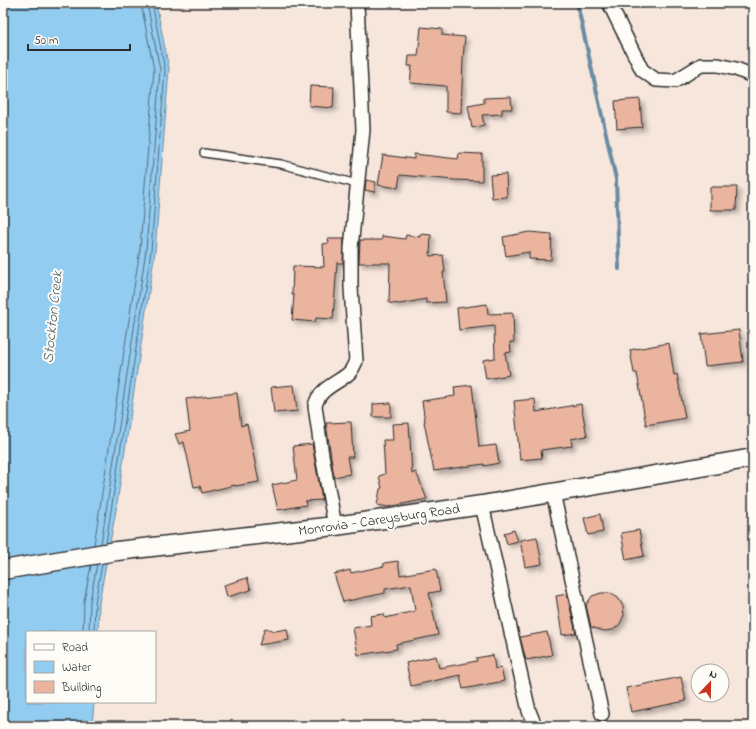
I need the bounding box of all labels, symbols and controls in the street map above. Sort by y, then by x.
scale bar [28,26,130,52]
text: 50 m [34,32,58,50]
water label: Stockton Creek [37,269,69,364]
street label: Monrovia - Careysburg Road [297,499,462,543]
legend [26,631,156,703]
text: Road [62,639,88,657]
text: Water [62,659,91,677]
north arrow [690,663,730,703]
text: N [707,666,720,683]
text: Building [61,679,101,698]

